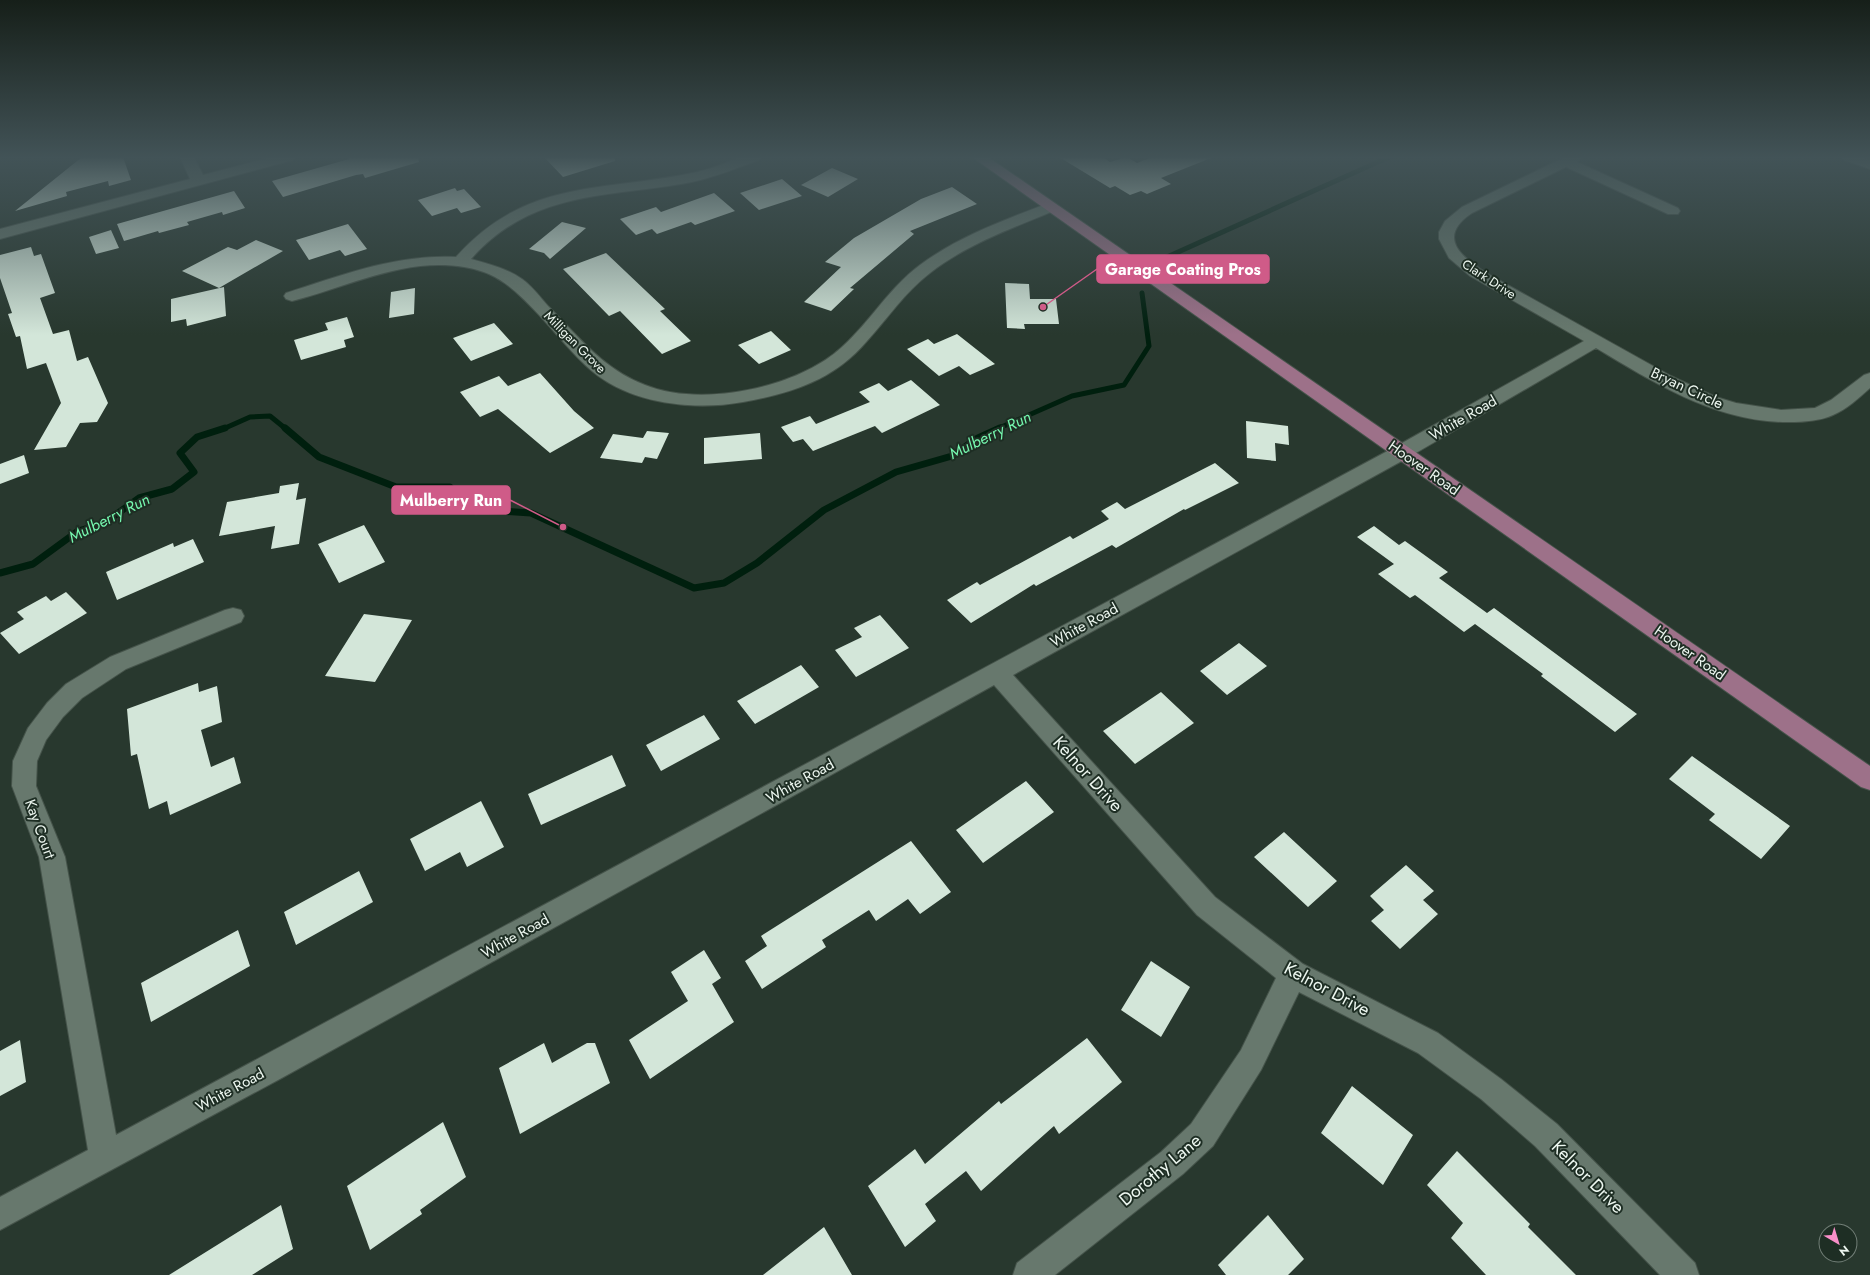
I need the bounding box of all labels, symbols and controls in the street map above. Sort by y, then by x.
street label: Clark Drive [1458,254,1520,304]
callout: Garage Coating Pros [1097,255,1269,283]
text: Garage Coating Pros [1105,258,1261,281]
street label: Milligan Grove [540,307,611,378]
street label: Bryan Circle [1647,362,1727,414]
street label: White Road [1425,390,1501,446]
water label: Mulberry Run [945,405,1035,465]
street label: Hoover Road [1384,435,1464,501]
callout: Mulberry Run [392,486,510,514]
water label: Mulberry Run [64,488,154,548]
text: Mulberry Run [400,489,502,512]
street label: White Road [1046,597,1122,653]
street label: Hoover Road [1650,620,1730,686]
street label: Kelnor Drive [1047,730,1129,818]
street label: White Road [762,753,838,809]
street label: Kay Court [19,796,61,862]
street label: White Road [477,908,553,964]
street label: Kelnor Drive [1279,955,1375,1023]
street label: White Road [192,1063,268,1117]
street label: Dorothy Lane [1113,1128,1207,1212]
street label: Kelnor Drive [1546,1135,1630,1219]
north arrow [1818,1223,1858,1263]
text: N [1836,1242,1853,1260]

